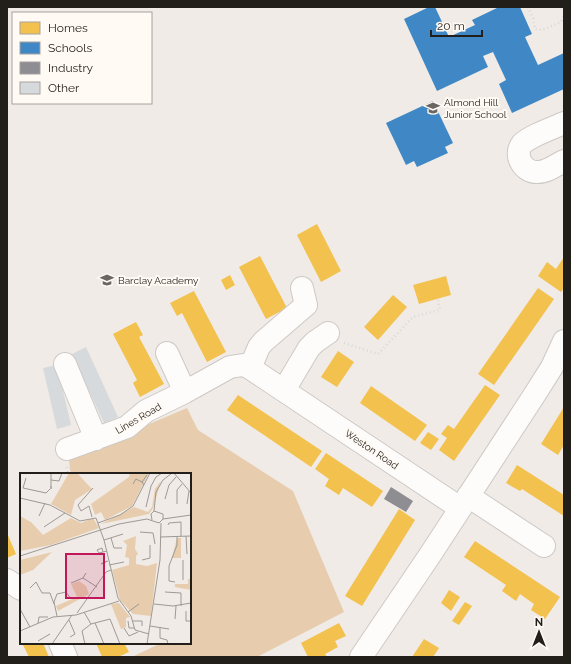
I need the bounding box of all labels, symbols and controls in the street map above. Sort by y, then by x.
legend [12,12,152,104]
scale bar [431,12,482,38]
text: 20 m [437,19,465,33]
text: Homes [48,21,88,35]
text: Schools [48,41,92,55]
text: Industry [48,61,94,75]
text: Other [48,81,80,95]
place label: Almond Hill Junior School [444,97,507,120]
school or university icon: Almond Hill Junior School [425,100,441,116]
school or university icon: Barclay Academy [99,272,115,288]
place label: Barclay Academy [118,275,199,286]
street label: Lines Road [113,401,163,436]
street label: Weston Road [343,427,401,471]
inset map [20,473,191,644]
north arrow [519,612,559,652]
text: N [535,616,543,629]

